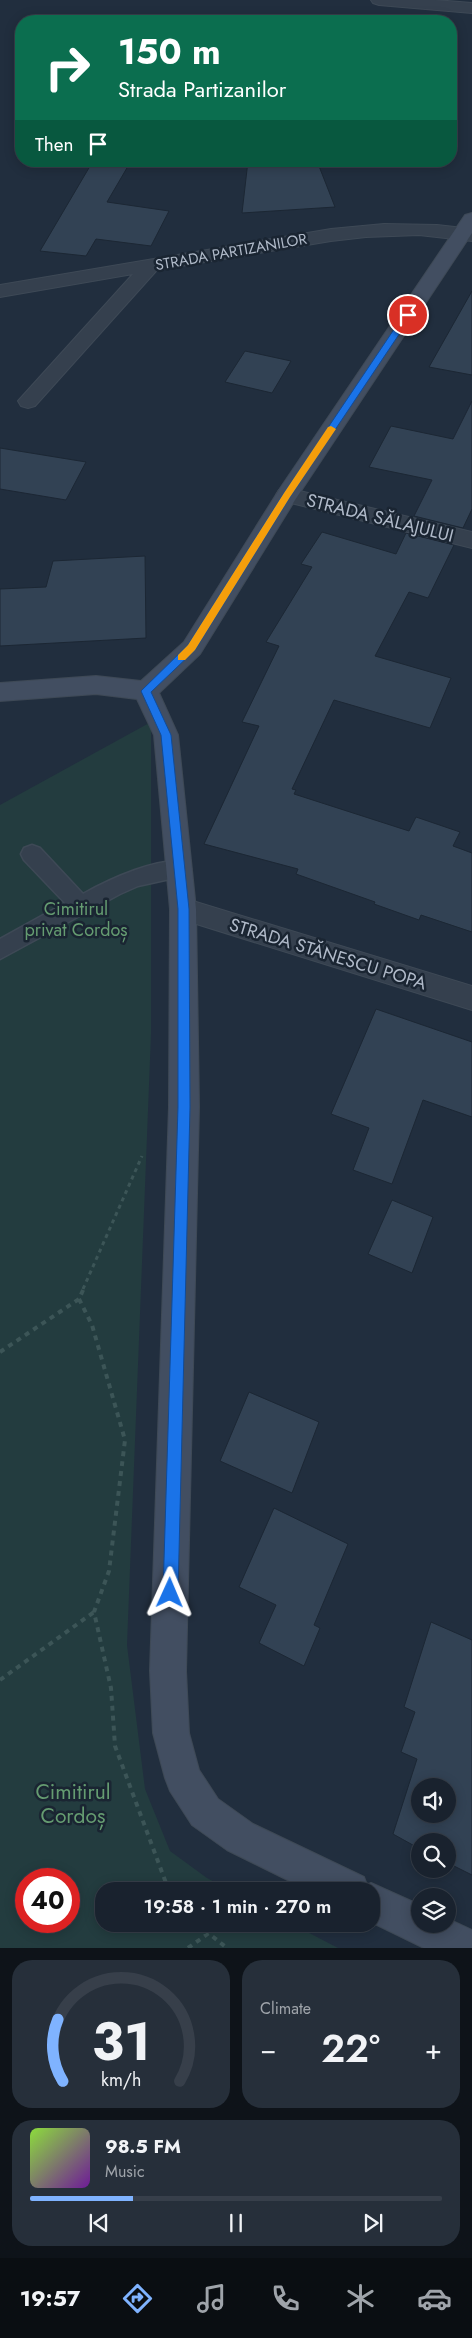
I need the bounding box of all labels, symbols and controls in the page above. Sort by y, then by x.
text: 150 m [118,27,221,77]
icon: right [35,35,100,100]
text: Strada Partizanilor [118,73,286,105]
icon: arrive [84,130,112,158]
text: Then [35,131,74,158]
street label: STRADA PARTIZANILOR [153,228,309,276]
pin [387,294,429,336]
icon: arrive [394,301,422,329]
street label: STRADA SĂLAJULUI [304,487,456,549]
park label: Cimitirul privat Cordoș [24,896,128,943]
street label: STRADA STĂNESCU POPA [226,912,430,996]
position arrow [143,1566,195,1618]
park label: Cimitirul Cordoș [35,1777,111,1831]
map controls [411,1778,456,1933]
button: sound [411,1778,456,1823]
button: search [411,1833,456,1878]
speed limit sign: 40 [15,1868,80,1933]
button: layers [411,1888,456,1933]
text: 19:58 · 1 min · 270 m [144,1893,331,1920]
text: Climate [260,1997,311,2020]
text: 31 [92,2004,150,2080]
text: 22° [321,2021,380,2076]
text: − [260,2029,277,2070]
text: + [425,2029,442,2070]
text: km/h [101,2067,141,2093]
text: 98.5 FM [105,2133,181,2160]
text: Music [105,2160,145,2183]
icon: previous [85,2209,113,2237]
icon: pause [222,2209,250,2237]
icon: next [359,2209,387,2237]
icon: directions [120,2281,155,2316]
icon: music [194,2281,229,2316]
icon: phone [268,2281,303,2316]
icon: climate [343,2281,378,2316]
icon: car [417,2281,452,2316]
text: 19:57 [20,2282,80,2314]

